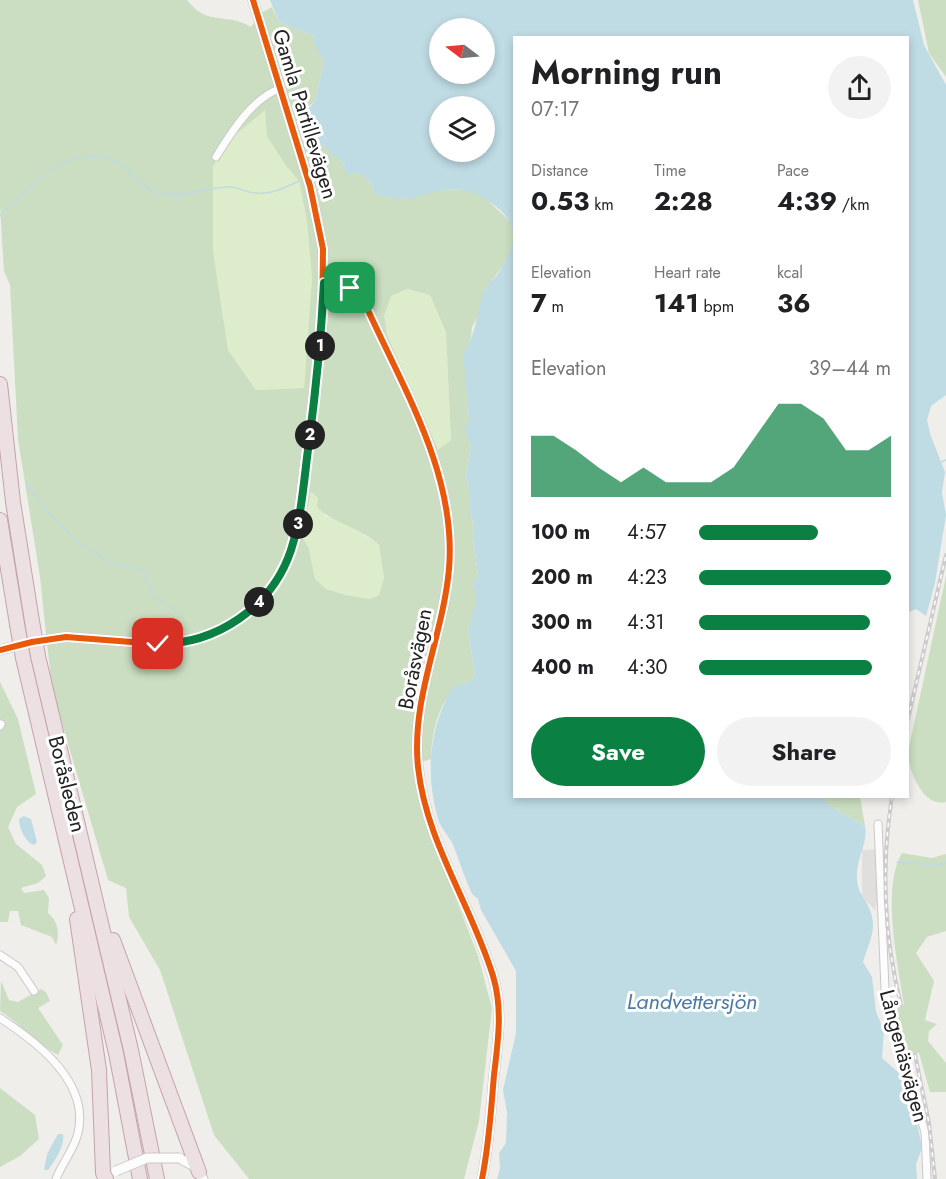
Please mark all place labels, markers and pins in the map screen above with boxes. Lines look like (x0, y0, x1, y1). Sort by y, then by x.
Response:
pin (324, 262, 375, 313)
pin: 1 (305, 331, 335, 361)
pin: 2 (295, 420, 325, 450)
pin: 3 (283, 509, 313, 539)
pin: 4 (244, 587, 274, 617)
pin (132, 618, 183, 669)

